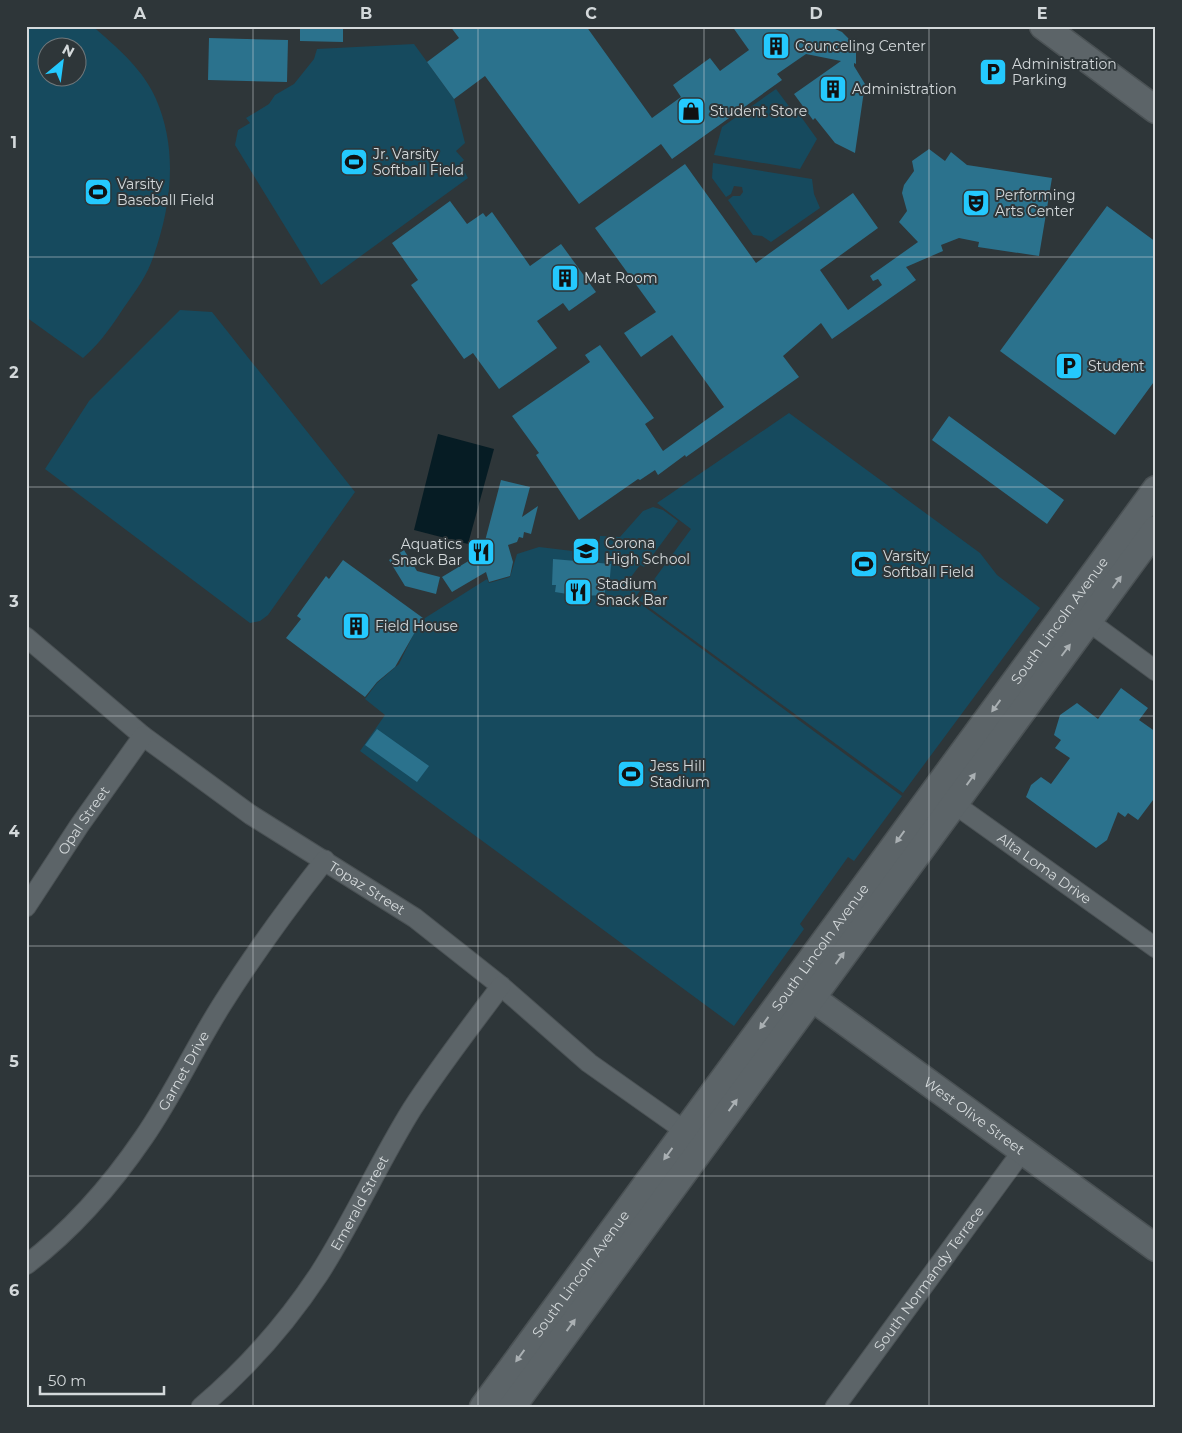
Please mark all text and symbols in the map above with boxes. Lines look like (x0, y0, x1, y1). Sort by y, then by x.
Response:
text: A (133, 4, 147, 23)
text: B (360, 4, 372, 23)
text: C (585, 4, 597, 23)
text: D (809, 4, 823, 23)
text: E (1037, 4, 1047, 23)
building icon: Counceling Center (761, 31, 791, 61)
place label: Counceling Center (795, 37, 926, 55)
north arrow (38, 38, 88, 88)
text: N (59, 40, 78, 61)
place label: Administration Parking (1012, 55, 1117, 89)
parking icon: Administration Parking (978, 57, 1008, 87)
building icon: Administration (818, 74, 848, 104)
place label: Administration (852, 80, 957, 98)
shop icon: Student Store (676, 96, 706, 126)
place label: Student Store (710, 102, 807, 120)
text: 1 (11, 133, 17, 152)
place label: Jr. Varsity Softball Field (372, 145, 464, 179)
sports icon: Jr. Varsity Softball Field (339, 147, 369, 177)
place label: Varsity Baseball Field (117, 175, 214, 209)
sports icon: Varsity Baseball Field (83, 177, 113, 207)
place label: Performing Arts Center (995, 186, 1076, 220)
theatre icon: Performing Arts Center (961, 188, 991, 218)
building icon: Mat Room (550, 263, 580, 293)
place label: Mat Room (584, 269, 658, 287)
parking icon: Student (1054, 351, 1084, 381)
place label: Student (1088, 357, 1145, 375)
text: 2 (9, 363, 19, 382)
place label: Corona High School (605, 534, 690, 568)
place label: Aquatics Snack Bar (391, 535, 462, 569)
school or university icon: Corona High School (571, 536, 601, 566)
restaurant icon: Aquatics Snack Bar (466, 537, 496, 567)
place label: Varsity Softball Field (883, 547, 974, 581)
sports icon: Varsity Softball Field (849, 549, 879, 579)
street label: South Lincoln Avenue (1007, 553, 1112, 688)
place label: Stadium Snack Bar (597, 575, 668, 609)
one-way arrow (1111, 576, 1122, 589)
restaurant icon: Stadium Snack Bar (563, 577, 593, 607)
text: 3 (8, 592, 19, 611)
building icon: Field House (341, 611, 371, 641)
place label: Field House (375, 617, 458, 635)
one-way arrow (1061, 643, 1071, 657)
one-way arrow (991, 699, 1001, 713)
place label: Jess Hill Stadium (649, 757, 710, 791)
sports icon: Jess Hill Stadium (616, 759, 646, 789)
one-way arrow (966, 772, 976, 786)
street label: Opal Street (54, 782, 114, 858)
text: 4 (8, 822, 20, 841)
street label: Alta Loma Drive (994, 829, 1095, 908)
one-way arrow (895, 830, 905, 844)
street label: Topaz Street (325, 857, 409, 919)
street label: South Lincoln Avenue (767, 880, 873, 1015)
one-way arrow (835, 951, 845, 964)
one-way arrow (758, 1016, 769, 1029)
street label: Garnet Drive (154, 1028, 213, 1114)
text: 5 (9, 1052, 19, 1071)
street label: West Olive Street (920, 1073, 1028, 1159)
one-way arrow (728, 1098, 738, 1112)
one-way arrow (662, 1147, 673, 1160)
street label: Emerald Street (326, 1152, 393, 1254)
street label: South Normandy Terrace (870, 1203, 988, 1355)
street label: South Lincoln Avenue (528, 1207, 633, 1341)
text: 6 (9, 1281, 19, 1300)
one-way arrow (566, 1319, 577, 1332)
one-way arrow (515, 1349, 525, 1363)
scale bar (40, 1363, 164, 1395)
text: 50 m (48, 1371, 86, 1390)

